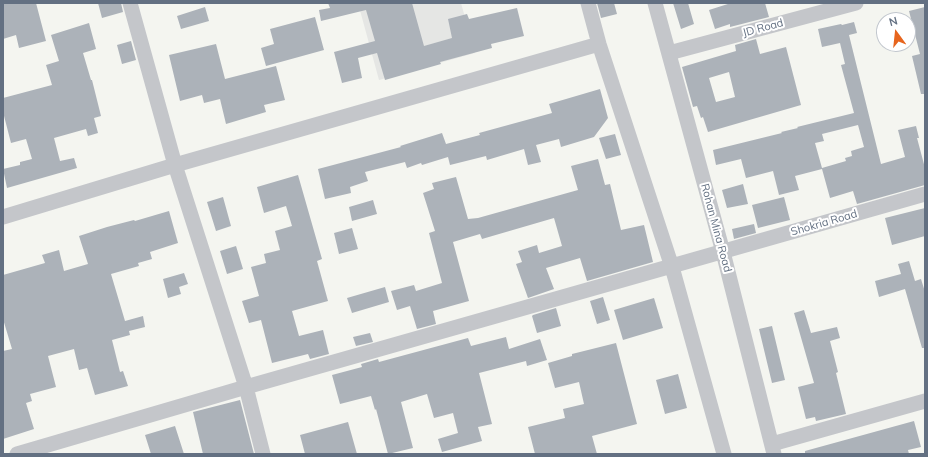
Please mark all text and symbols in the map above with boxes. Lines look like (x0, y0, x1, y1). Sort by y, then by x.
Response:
north arrow (876, 12, 916, 52)
text: N (887, 14, 899, 29)
street label: JD Road (741, 16, 785, 40)
street label: Rohan Mina Road (698, 182, 734, 274)
street label: Shokria Road (789, 207, 859, 239)

